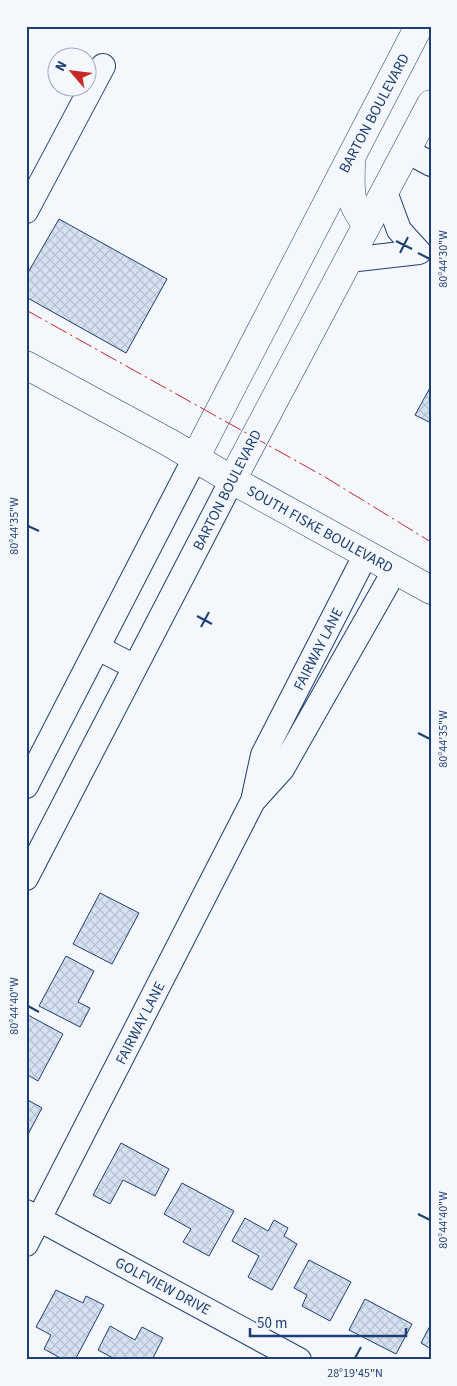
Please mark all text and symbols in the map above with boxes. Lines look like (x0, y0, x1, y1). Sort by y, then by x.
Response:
north arrow (48, 48, 98, 98)
street label: BARTON BOULEVARD (334, 50, 415, 177)
text: N (50, 58, 72, 75)
text: 80°44'30"W (435, 230, 452, 288)
street label: BARTON BOULEVARD (188, 426, 267, 554)
street label: SOUTH FISKE BOULEVARD (243, 480, 397, 578)
text: 80°44'35"W (6, 497, 23, 555)
street label: FAIRWAY LANE (289, 604, 348, 694)
text: 80°44'35"W (435, 710, 452, 768)
text: 80°44'40"W (6, 977, 23, 1035)
street label: FAIRWAY LANE (111, 978, 170, 1068)
text: 80°44'40"W (435, 1191, 452, 1249)
street label: GOLFVIEW DRIVE (111, 1252, 214, 1321)
scale bar (250, 1306, 406, 1338)
text: 50 m (257, 1313, 287, 1334)
text: 28°19'45"N (327, 1365, 383, 1382)

